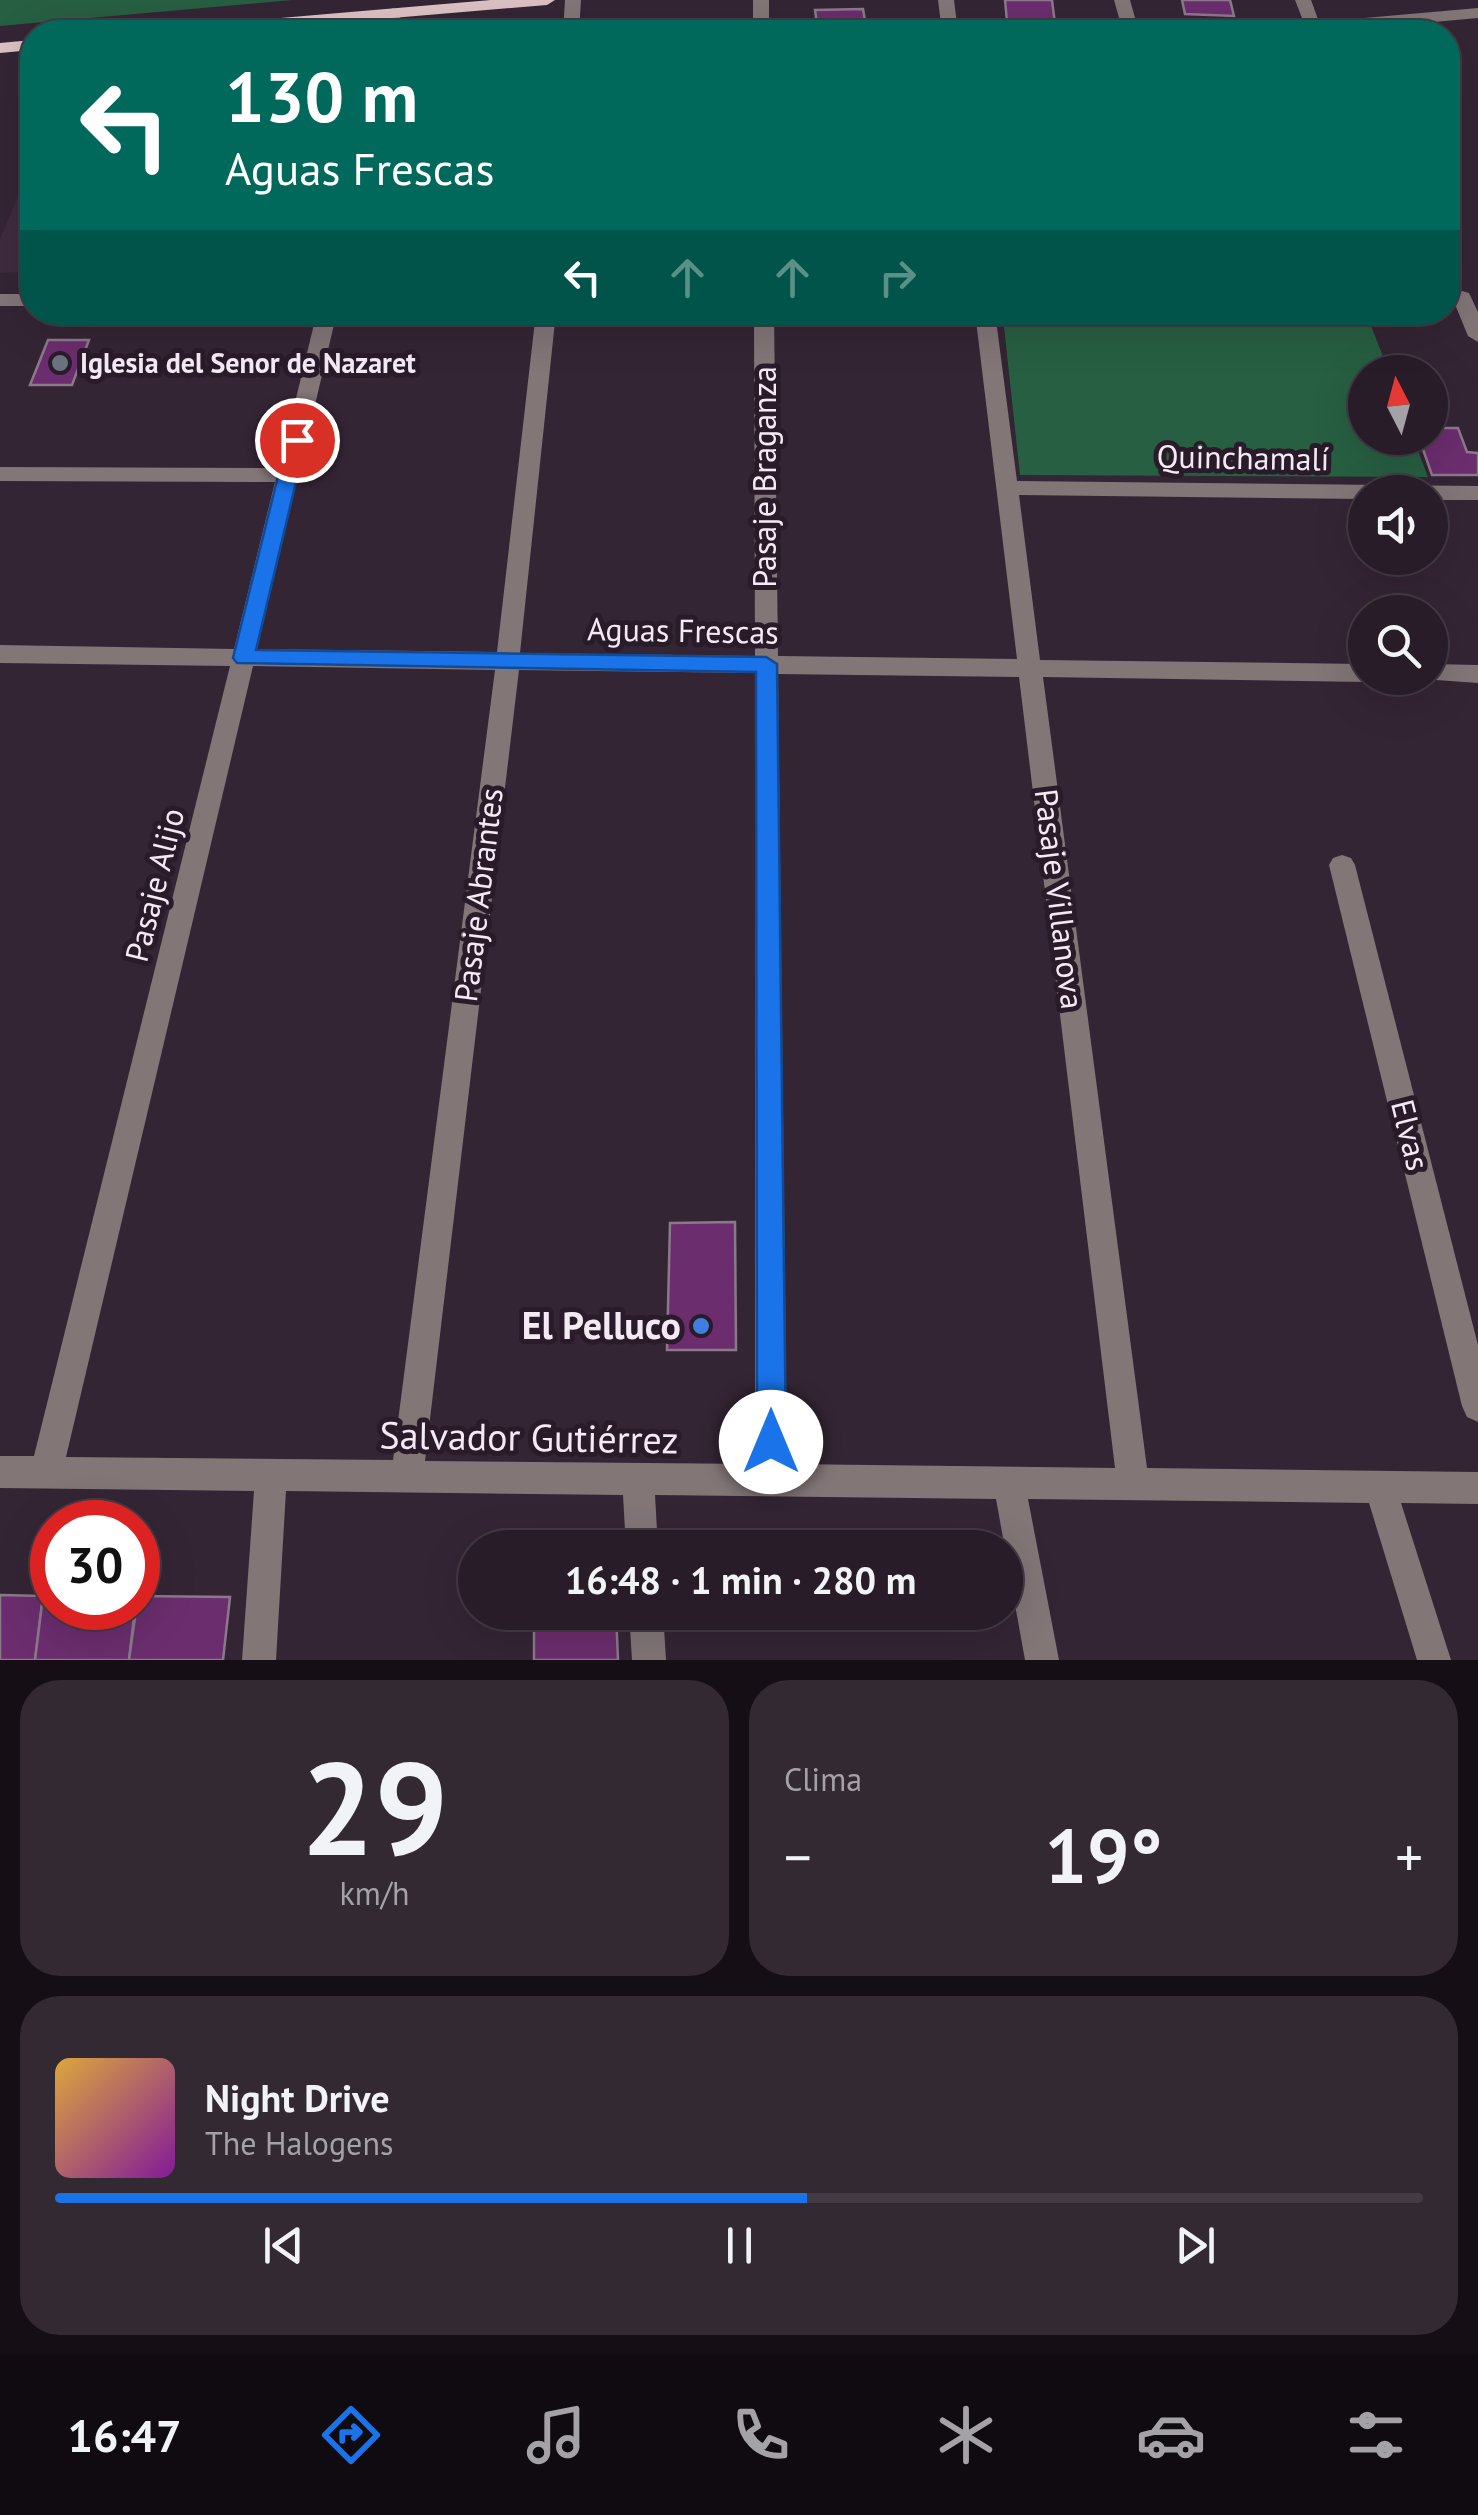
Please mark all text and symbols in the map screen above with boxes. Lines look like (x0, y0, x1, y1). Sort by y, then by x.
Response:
text: 130 m (225, 51, 418, 141)
icon: left (60, 60, 190, 190)
text: Aguas Frescas (225, 139, 494, 197)
icon: left (555, 250, 610, 305)
icon: ahead (660, 250, 715, 305)
icon: ahead (765, 250, 820, 305)
icon: right (870, 250, 925, 305)
place label: Iglesia del Senor de Nazaret (80, 344, 416, 381)
marker: Iglesia del Senor de Nazaret (49, 352, 71, 374)
north arrow (1348, 355, 1448, 455)
map controls (1348, 355, 1448, 695)
street label: Pasaje Braganza (743, 366, 785, 588)
pin (255, 398, 340, 483)
icon: arrive (270, 413, 325, 468)
street label: Quinchamalí (1156, 434, 1330, 480)
button: sound (1348, 475, 1448, 575)
button: search (1348, 595, 1448, 695)
street label: Aguas Frescas (587, 607, 779, 653)
street label: Pasaje Abrantes (444, 786, 512, 1004)
street label: Pasaje Villanova (1026, 787, 1094, 1011)
street label: Pasaje Alijo (115, 804, 193, 966)
street label: Elvas (1382, 1095, 1440, 1174)
place label: El Pelluco (522, 1300, 681, 1349)
marker: El Pelluco (690, 1315, 712, 1337)
position arrow (719, 1390, 823, 1494)
street label: Salvador Gutiérrez (379, 1409, 679, 1464)
speed limit sign: 30 (30, 1500, 160, 1630)
text: 16:48 · 1 min · 280 m (565, 1555, 916, 1604)
text: 29 (301, 1723, 448, 1891)
text: Clima (784, 1758, 862, 1800)
text: 19° (1045, 1807, 1162, 1904)
text: − (784, 1821, 812, 1892)
text: + (1395, 1821, 1423, 1892)
text: km/h (339, 1872, 410, 1914)
text: Night Drive (205, 2073, 389, 2122)
text: The Halogens (205, 2122, 393, 2164)
icon: previous (256, 2218, 311, 2273)
icon: pause (712, 2218, 767, 2273)
icon: next (1168, 2218, 1223, 2273)
icon: directions (316, 2400, 386, 2470)
icon: music (521, 2400, 591, 2470)
icon: phone (726, 2400, 796, 2470)
icon: climate (931, 2400, 1001, 2470)
icon: car (1136, 2400, 1206, 2470)
icon: filters (1341, 2400, 1411, 2470)
text: 16:47 (67, 2406, 182, 2464)

